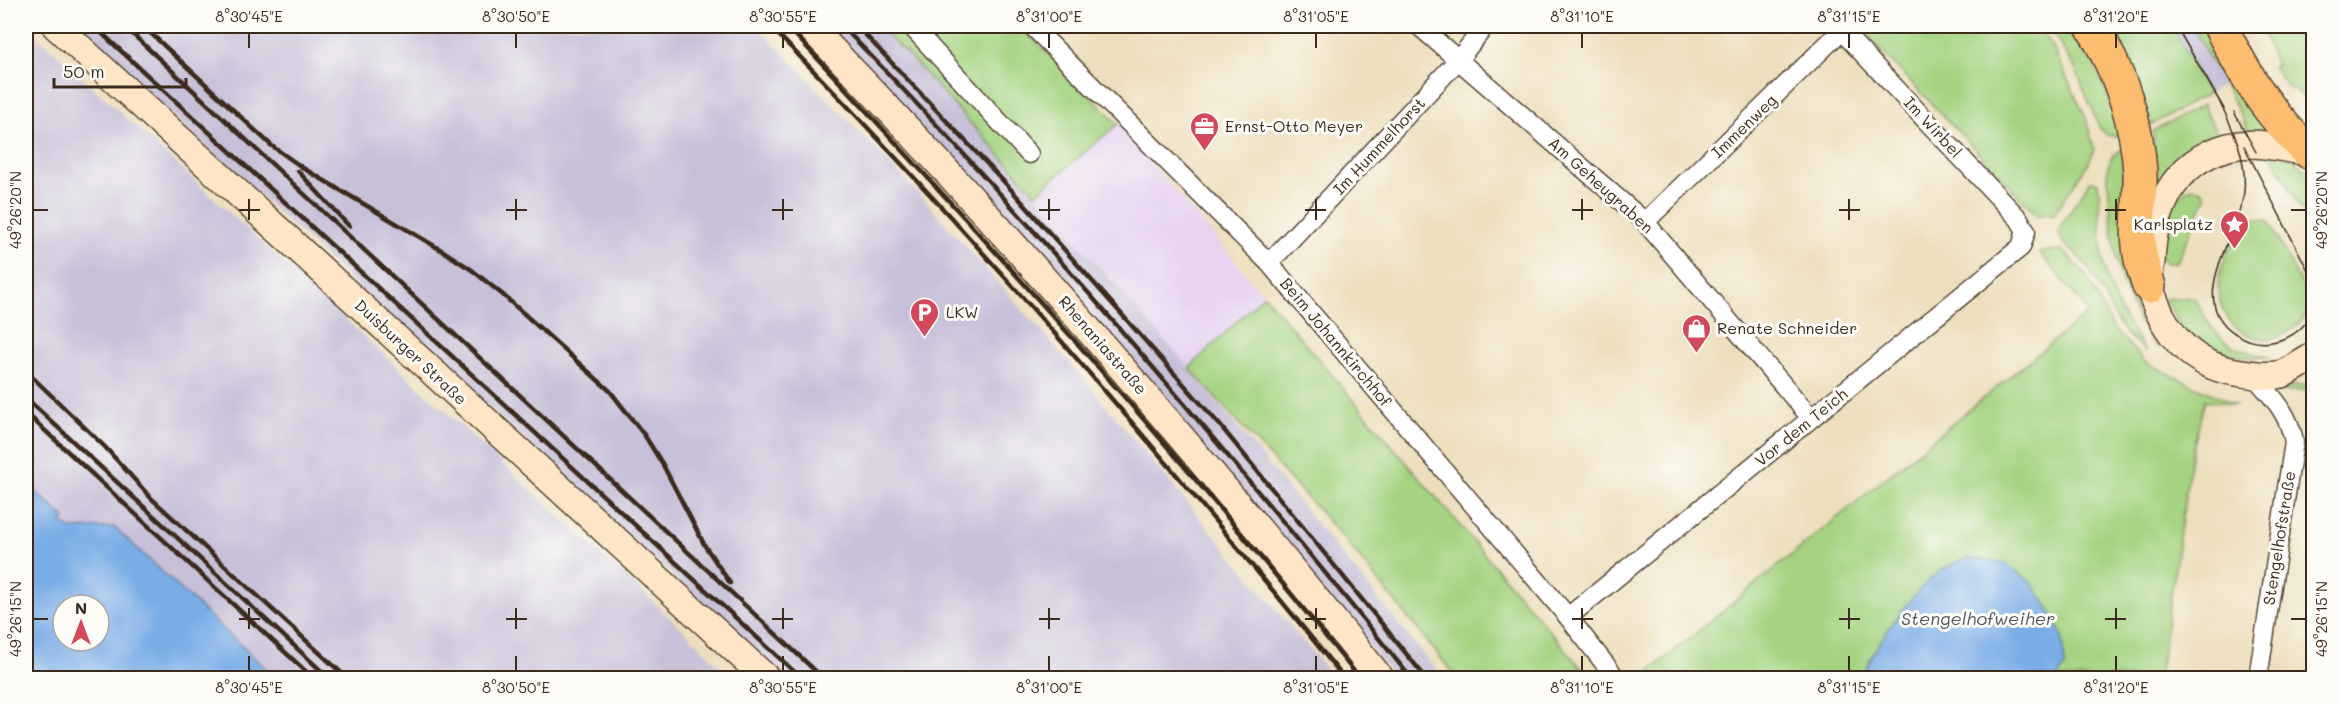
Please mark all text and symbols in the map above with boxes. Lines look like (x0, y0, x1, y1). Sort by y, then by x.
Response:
text: 8°30'45"E (215, 6, 283, 26)
text: 8°30'50"E (482, 6, 550, 26)
text: 8°30'55"E (749, 6, 817, 26)
text: 8°31'00"E (1016, 6, 1082, 26)
text: 8°31'05"E (1283, 6, 1349, 26)
text: 8°31'10"E (1550, 6, 1614, 26)
text: 8°31'15"E (1817, 6, 1881, 26)
text: 8°31'20"E (2083, 6, 2149, 26)
scale bar (54, 51, 186, 89)
text: 50 m (63, 59, 105, 83)
street label: Immenweg (1707, 89, 1781, 162)
street label: Im Hummelhorst (1328, 92, 1429, 199)
street label: Im Wirbel (1900, 92, 1967, 162)
office icon: Ernst-Otto Meyer (1188, 110, 1220, 152)
place label: Ernst-Otto Meyer (1225, 115, 1363, 136)
street label: Am Geheugraben (1544, 132, 1658, 237)
text: 49°26'20"N (5, 171, 25, 249)
text: 49°26'20"N (2311, 171, 2331, 249)
place icon: Karlsplatz (2218, 208, 2250, 250)
place label: Karlsplatz (2134, 213, 2213, 234)
street label: Beim Johannkirchhof (1276, 273, 1397, 411)
street label: Rhenaniastraße (1055, 291, 1152, 399)
street label: Duisburger Straße (351, 294, 472, 409)
parking icon: LKW (909, 296, 941, 338)
place label: LKW (946, 301, 978, 322)
shop icon: Renate Schneider (1680, 312, 1712, 354)
place label: Renate Schneider (1717, 317, 1857, 338)
street label: Vor dem Teich (1750, 383, 1851, 470)
street label: Stengelhofstraße (2258, 469, 2299, 607)
text: 49°26'15"N (5, 581, 25, 657)
text: 49°26'15"N (2311, 581, 2331, 657)
north arrow (51, 593, 111, 653)
text: N (75, 597, 87, 618)
water label: Stengelhofweiher (1901, 606, 2055, 630)
text: 8°30'45"E (215, 677, 283, 697)
text: 8°30'50"E (482, 677, 550, 697)
text: 8°30'55"E (749, 677, 817, 697)
text: 8°31'00"E (1016, 677, 1082, 697)
text: 8°31'05"E (1283, 677, 1349, 697)
text: 8°31'10"E (1550, 677, 1614, 697)
text: 8°31'15"E (1817, 677, 1881, 697)
text: 8°31'20"E (2083, 677, 2149, 697)

